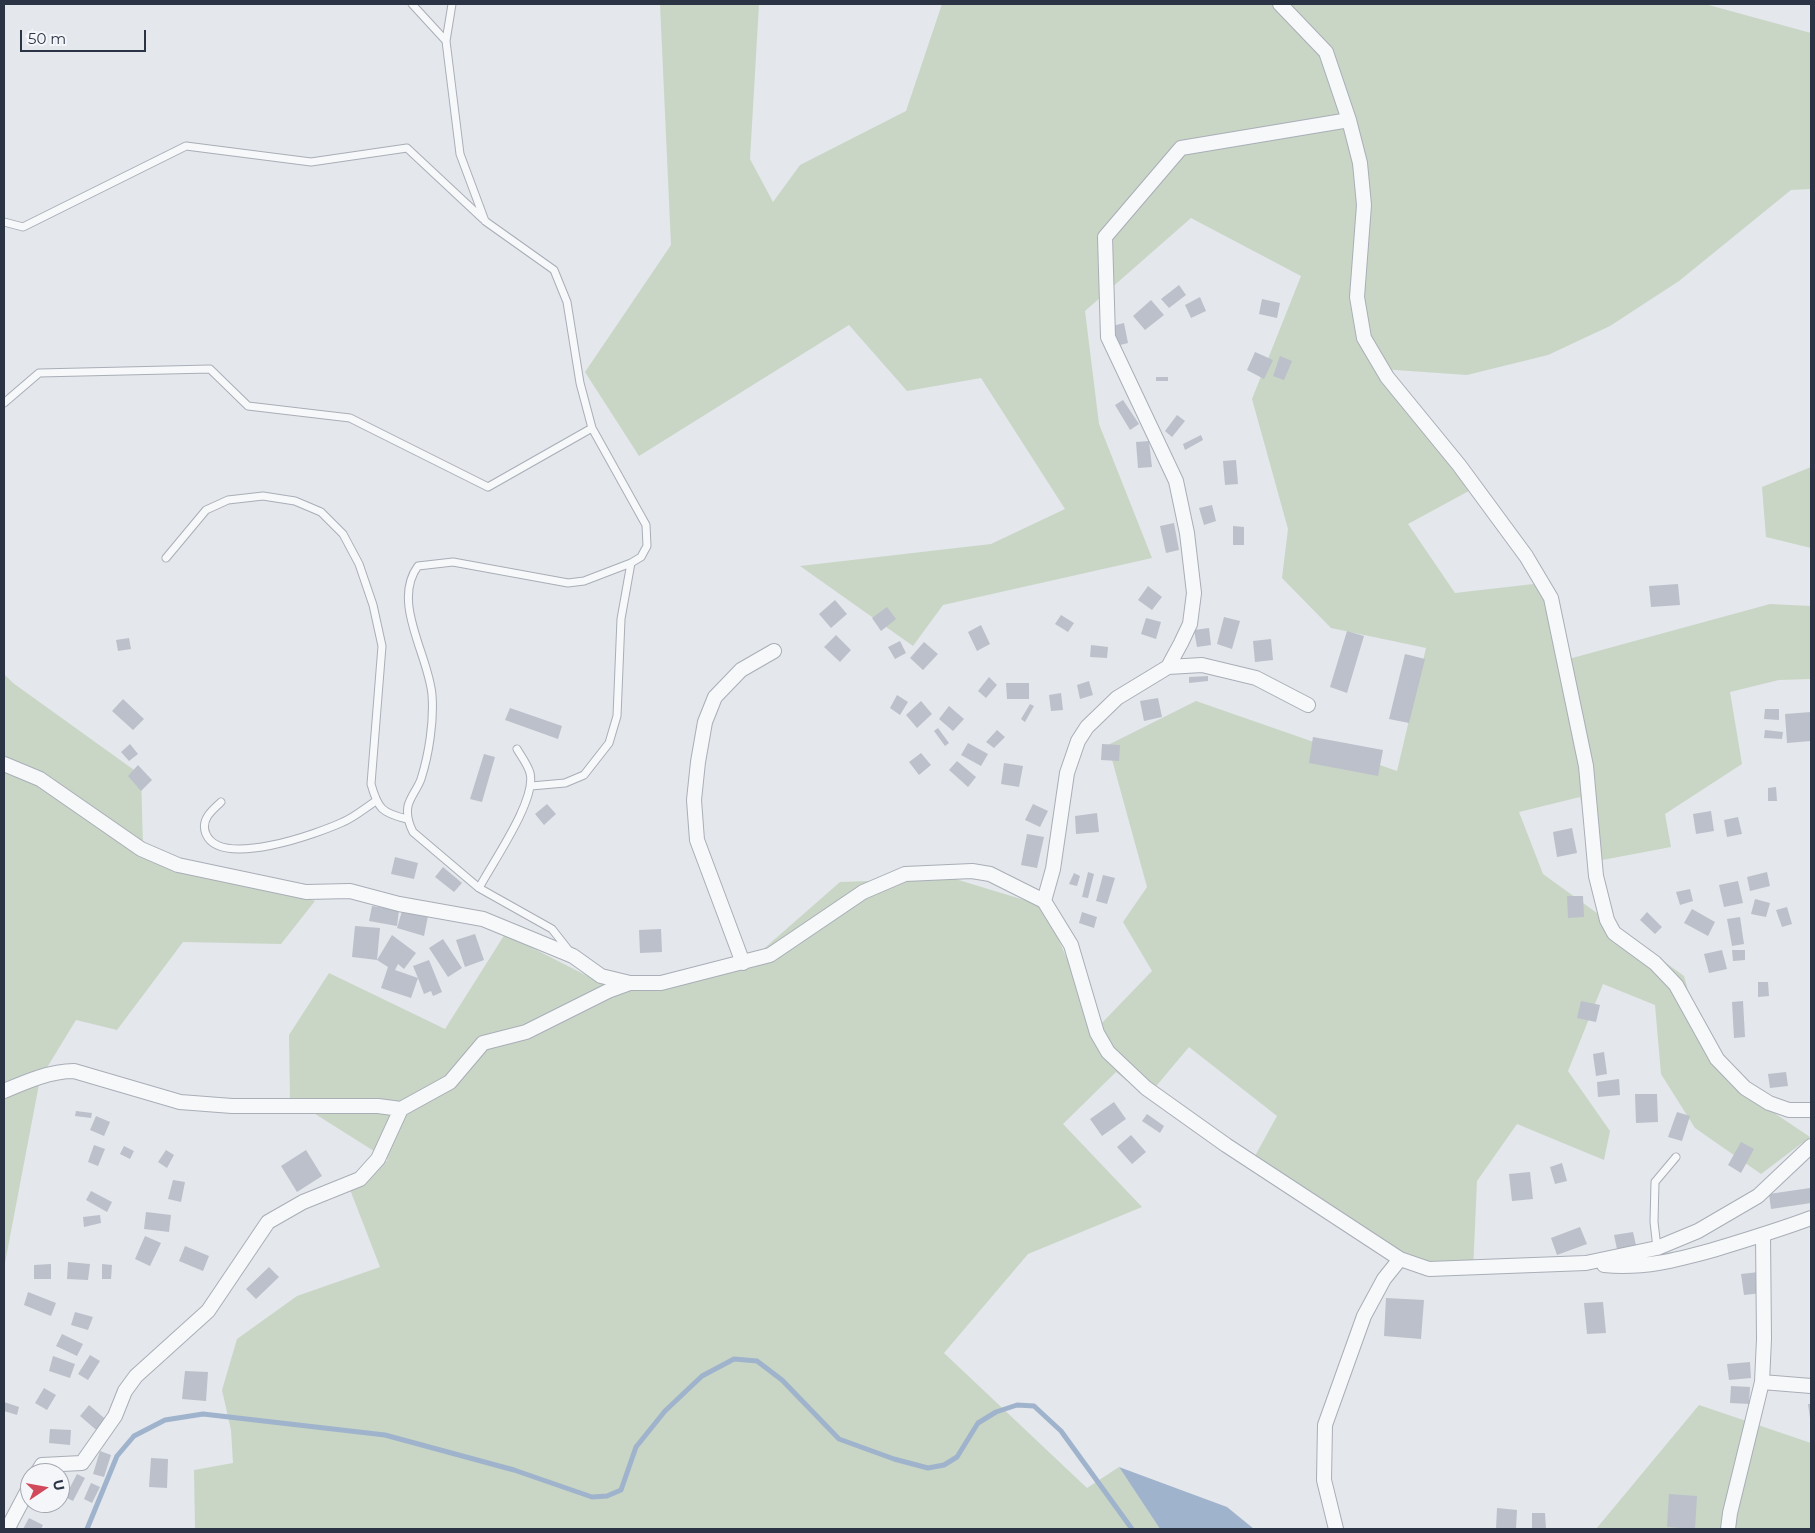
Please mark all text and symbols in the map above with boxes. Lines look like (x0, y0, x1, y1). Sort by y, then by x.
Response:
scale bar (22, 20, 149, 52)
text: 50 m (28, 29, 66, 48)
north arrow (20, 1463, 70, 1513)
text: U (49, 1478, 69, 1492)

